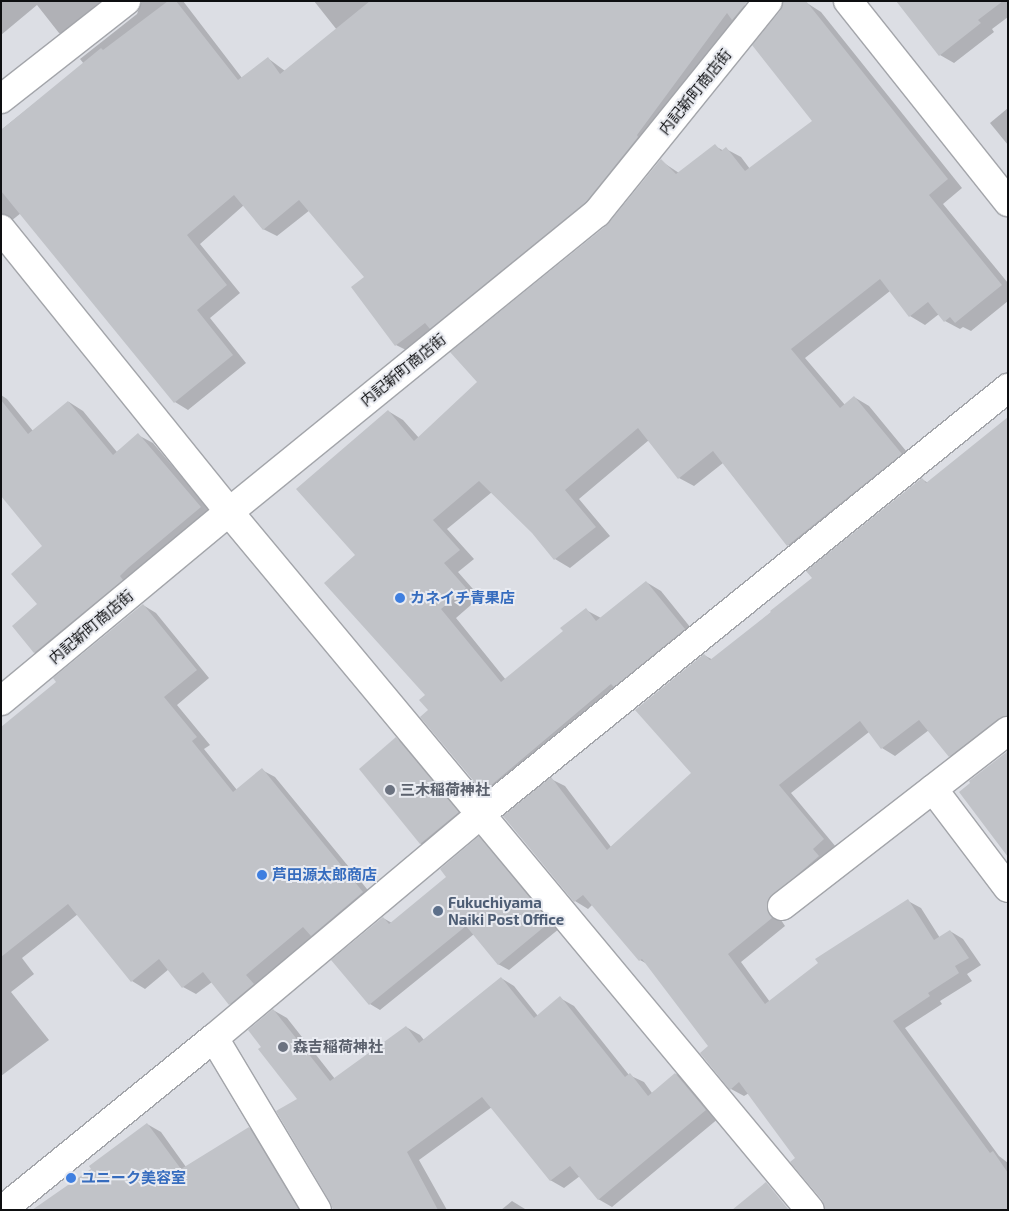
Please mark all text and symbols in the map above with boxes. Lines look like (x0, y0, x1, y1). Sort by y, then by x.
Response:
street label: 内記新町商店街 (655, 46, 735, 138)
street label: 内記新町商店街 (357, 330, 449, 410)
street label: 内記新町商店街 (45, 586, 137, 668)
place label: カネイチ青果店 (410, 589, 515, 607)
marker: カネイチ青果店 (394, 592, 406, 604)
place label: 三木稲荷神社 (400, 781, 490, 799)
marker: 三木稲荷神社 (384, 784, 396, 796)
place label: 芦田源太郎商店 (272, 866, 377, 884)
marker: 芦田源太郎商店 (256, 869, 268, 881)
place label: Fukuchiyama Naiki Post Office (448, 893, 564, 928)
marker: Fukuchiyama Naiki Post Office (432, 905, 444, 917)
place label: 森吉稲荷神社 (293, 1038, 383, 1056)
marker: 森吉稲荷神社 (277, 1041, 289, 1053)
place label: ユニーク美容室 (81, 1169, 186, 1187)
marker: ユニーク美容室 (65, 1172, 77, 1184)

